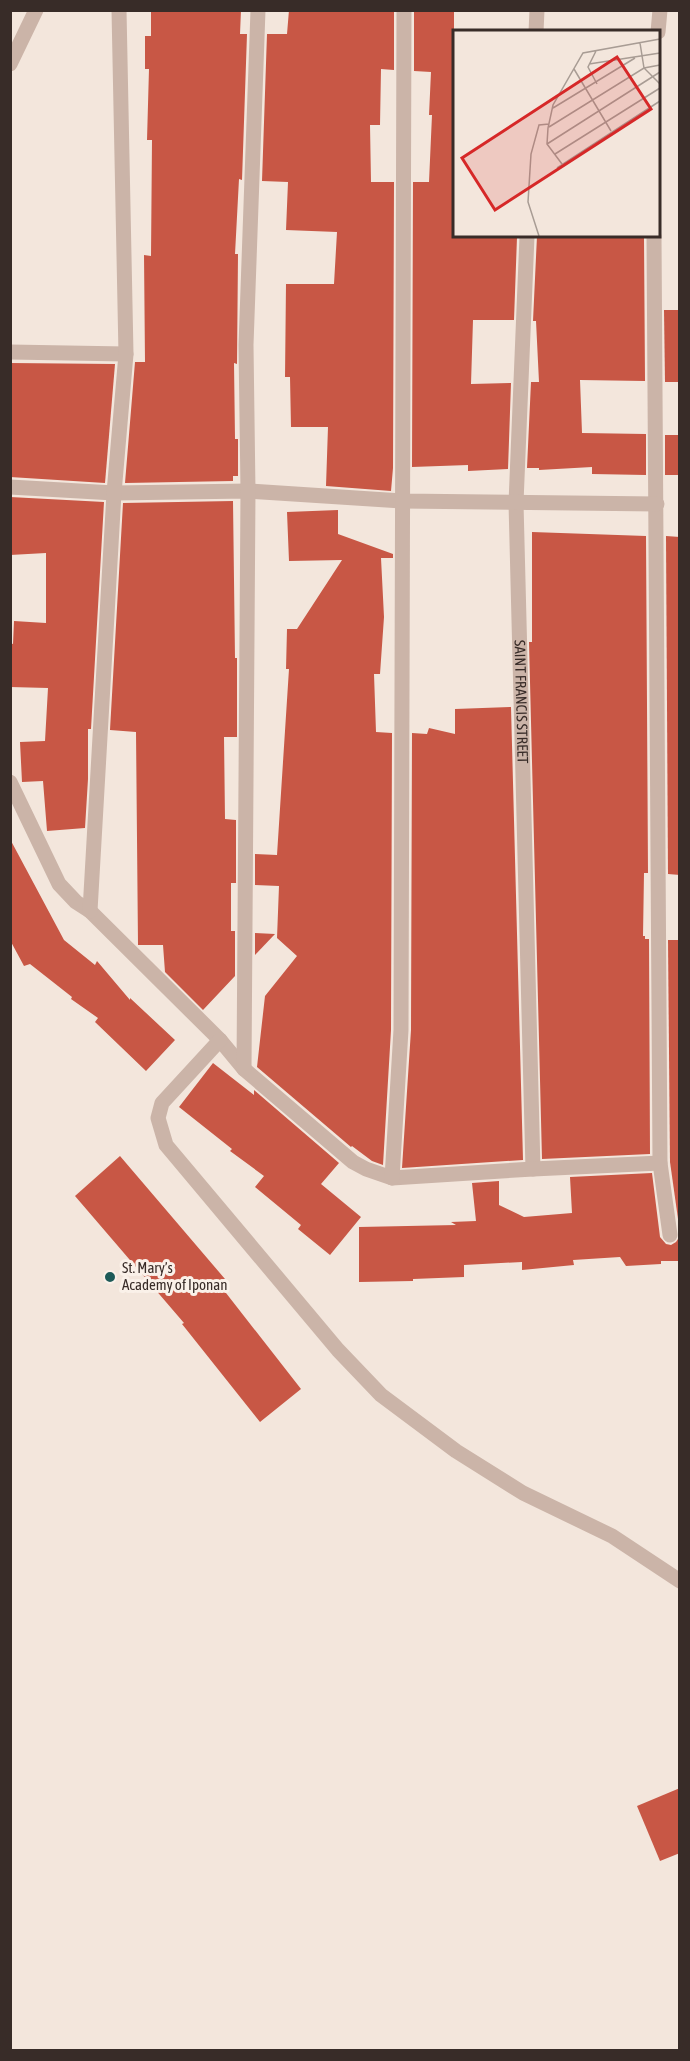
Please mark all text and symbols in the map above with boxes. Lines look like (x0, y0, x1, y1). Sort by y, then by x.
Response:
inset map (453, 30, 660, 237)
street label: SAINT FRANCIS STREET (511, 640, 532, 764)
place label: St. Mary’s Academy of Iponan (122, 1259, 228, 1293)
marker: St. Mary’s Academy of Iponan (103, 1270, 117, 1284)

